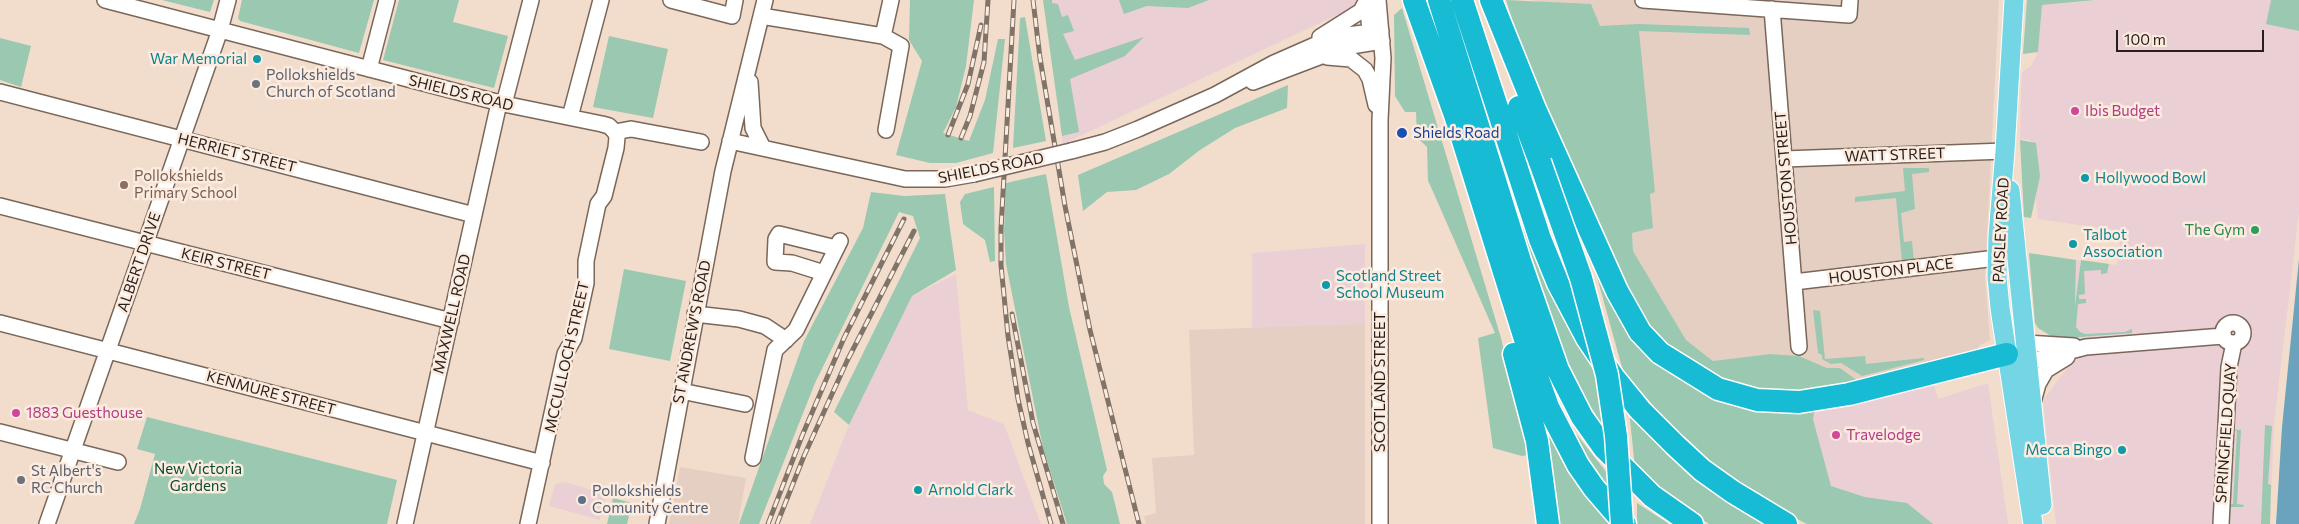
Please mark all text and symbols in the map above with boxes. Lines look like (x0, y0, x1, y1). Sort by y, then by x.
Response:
scale bar (2119, 20, 2266, 52)
text: 100 m (2124, 30, 2166, 48)
place label: War Memorial (150, 50, 247, 68)
marker: War Memorial (251, 53, 263, 65)
place label: Pollokshields Church of Scotland (266, 66, 396, 101)
street label: SHIELDS ROAD (407, 71, 515, 115)
marker: Pollokshields Church of Scotland (250, 78, 262, 90)
place label: Ibis Budget (2085, 102, 2160, 120)
marker: Ibis Budget (2069, 105, 2081, 117)
street label: HOUSTON STREET (1771, 110, 1801, 246)
place label: Shields Road (1413, 124, 1499, 142)
marker: Shields Road (1395, 126, 1409, 140)
street label: HERRIET STREET (176, 130, 298, 176)
street label: WATT STREET (1844, 144, 1946, 166)
street label: SHIELDS ROAD (937, 149, 1045, 187)
place label: Pollokshields Primary School (134, 167, 237, 202)
place label: Hollywood Bowl (2095, 169, 2206, 187)
marker: Hollywood Bowl (2079, 172, 2091, 184)
street label: PAISLEY ROAD (1989, 177, 2013, 283)
marker: Pollokshields Primary School (118, 179, 130, 191)
street label: ALBERT DRIVE (114, 210, 164, 314)
place label: The Gym (2185, 221, 2245, 239)
marker: The Gym (2249, 224, 2261, 236)
place label: Talbot Association (2083, 226, 2163, 261)
marker: Talbot Association (2067, 238, 2079, 250)
street label: KEIR STREET (179, 244, 273, 284)
street label: MAXWELL ROAD (429, 252, 475, 376)
street label: HOUSTON PLACE (1828, 254, 1954, 288)
street label: ST ANDREW'S ROAD (669, 259, 715, 405)
place label: Scotland Street School Museum (1336, 267, 1444, 302)
marker: Scotland Street School Museum (1320, 279, 1332, 291)
street label: MCCULLOCH STREET (541, 280, 593, 434)
street label: SCOTLAND STREET (1371, 312, 1389, 452)
street label: SPRINGFIELD QUAY (2212, 362, 2240, 504)
street label: KENMURE STREET (204, 367, 338, 419)
place label: 1883 Guesthouse (26, 404, 143, 422)
marker: 1883 Guesthouse (10, 407, 22, 419)
place label: Travelodge (1846, 426, 1921, 444)
marker: Travelodge (1830, 429, 1842, 441)
place label: Mecca Bingo (2025, 441, 2112, 459)
marker: Mecca Bingo (2116, 444, 2128, 456)
park label: New Victoria Gardens (154, 460, 242, 495)
place label: St Albert's RC Church (31, 462, 103, 497)
marker: St Albert's RC Church (15, 474, 27, 486)
place label: Arnold Clark (928, 481, 1013, 499)
place label: Pollokshields Comunity Centre (592, 482, 709, 517)
marker: Arnold Clark (912, 484, 924, 496)
marker: Pollokshields Comunity Centre (576, 494, 588, 506)

